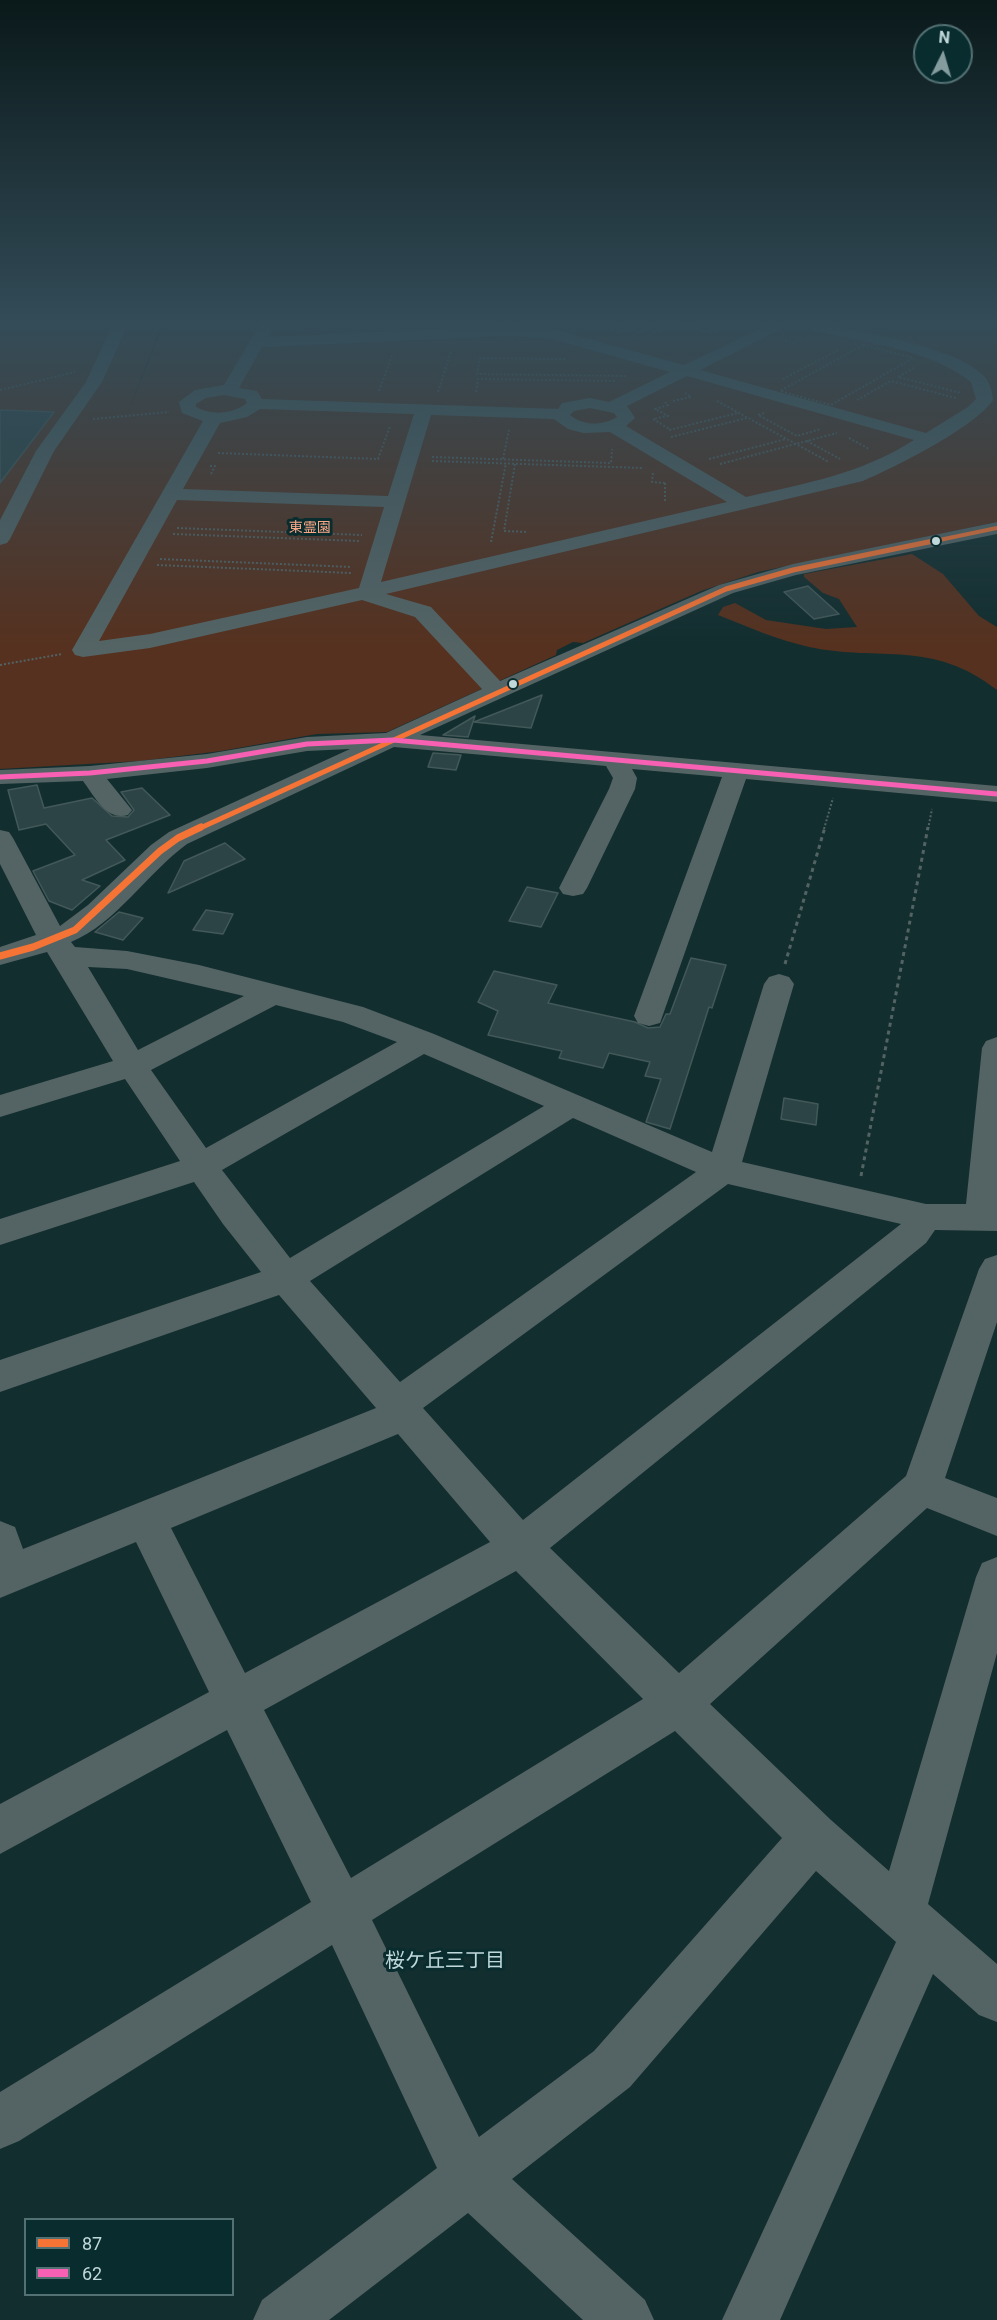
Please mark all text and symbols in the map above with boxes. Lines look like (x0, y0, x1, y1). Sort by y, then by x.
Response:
north arrow (913, 24, 973, 84)
text: N (938, 28, 951, 48)
park label: 東霊園 (289, 520, 331, 536)
unlabelled marker (930, 535, 942, 547)
unlabelled marker (507, 678, 519, 690)
district label: 桜ケ丘三丁目 (385, 1950, 505, 1974)
legend (24, 2218, 234, 2296)
text: 87 (82, 2233, 102, 2254)
text: 62 (82, 2263, 102, 2284)

